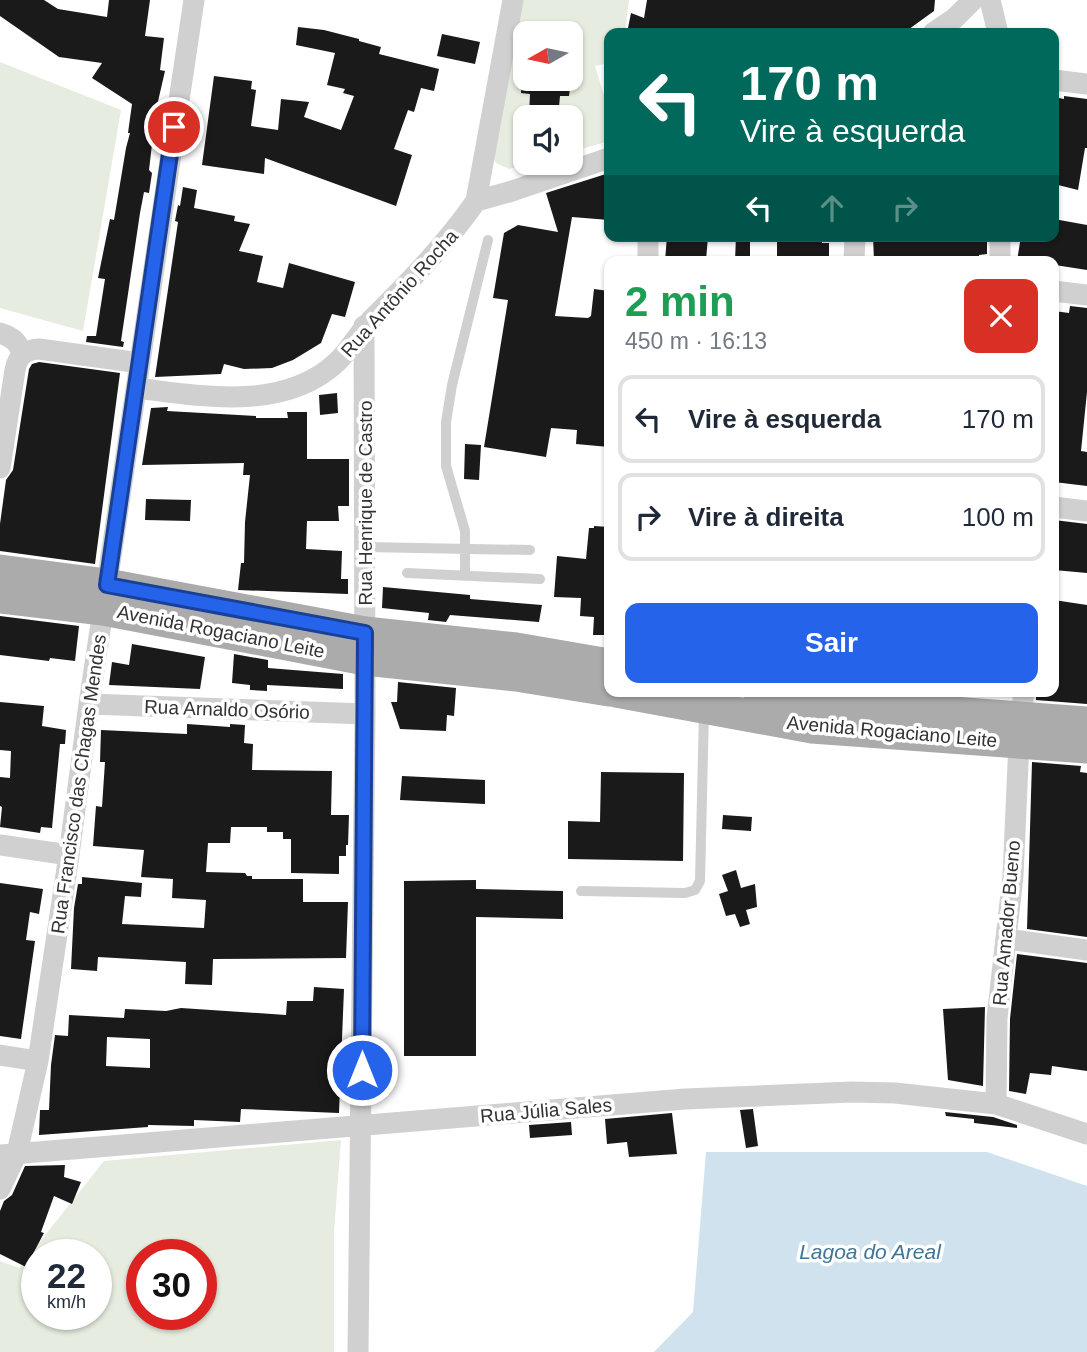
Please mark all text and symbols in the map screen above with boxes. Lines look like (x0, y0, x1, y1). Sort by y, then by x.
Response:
north arrow (513, 21, 583, 91)
map controls (513, 21, 583, 175)
icon: left (625, 56, 716, 147)
text: 170 m (740, 56, 879, 110)
pin (144, 97, 204, 157)
button: sound (513, 105, 583, 175)
icon: arrive (155, 108, 193, 146)
text: Vire à esquerda (740, 113, 965, 149)
icon: left (740, 189, 778, 227)
icon: ahead (813, 189, 851, 227)
icon: right (886, 189, 924, 227)
street label: Rua Antônio Rocha (337, 225, 462, 361)
text: 2 min (625, 278, 735, 325)
button: close (964, 279, 1038, 353)
text: 450 m · 16:13 (625, 328, 767, 354)
icon: left (629, 400, 667, 438)
street label: Rua Henrique de Castro (355, 401, 376, 605)
text: Vire à esquerda (688, 404, 881, 434)
text: 170 m (962, 404, 1034, 434)
icon: right (629, 498, 667, 536)
text: Vire à direita (688, 502, 844, 532)
text: 100 m (962, 502, 1034, 532)
street label: Avenida Rogaciano Leite (115, 601, 326, 662)
button: Sair (625, 603, 1038, 683)
street label: Rua Francisco das Chagas Mendes (47, 633, 110, 935)
street label: Rua Arnaldo Osório (144, 696, 310, 723)
street label: Avenida Rogaciano Leite (786, 712, 998, 751)
street label: Rua Amador Bueno (989, 840, 1024, 1007)
position arrow (325, 1033, 399, 1107)
street label: Rua Júlia Sales (479, 1094, 613, 1127)
speed limit sign: 30 (126, 1239, 217, 1330)
water label: Lagoa do Areal (799, 1240, 942, 1263)
text: 22 (47, 1256, 86, 1295)
text: km/h (47, 1292, 86, 1312)

